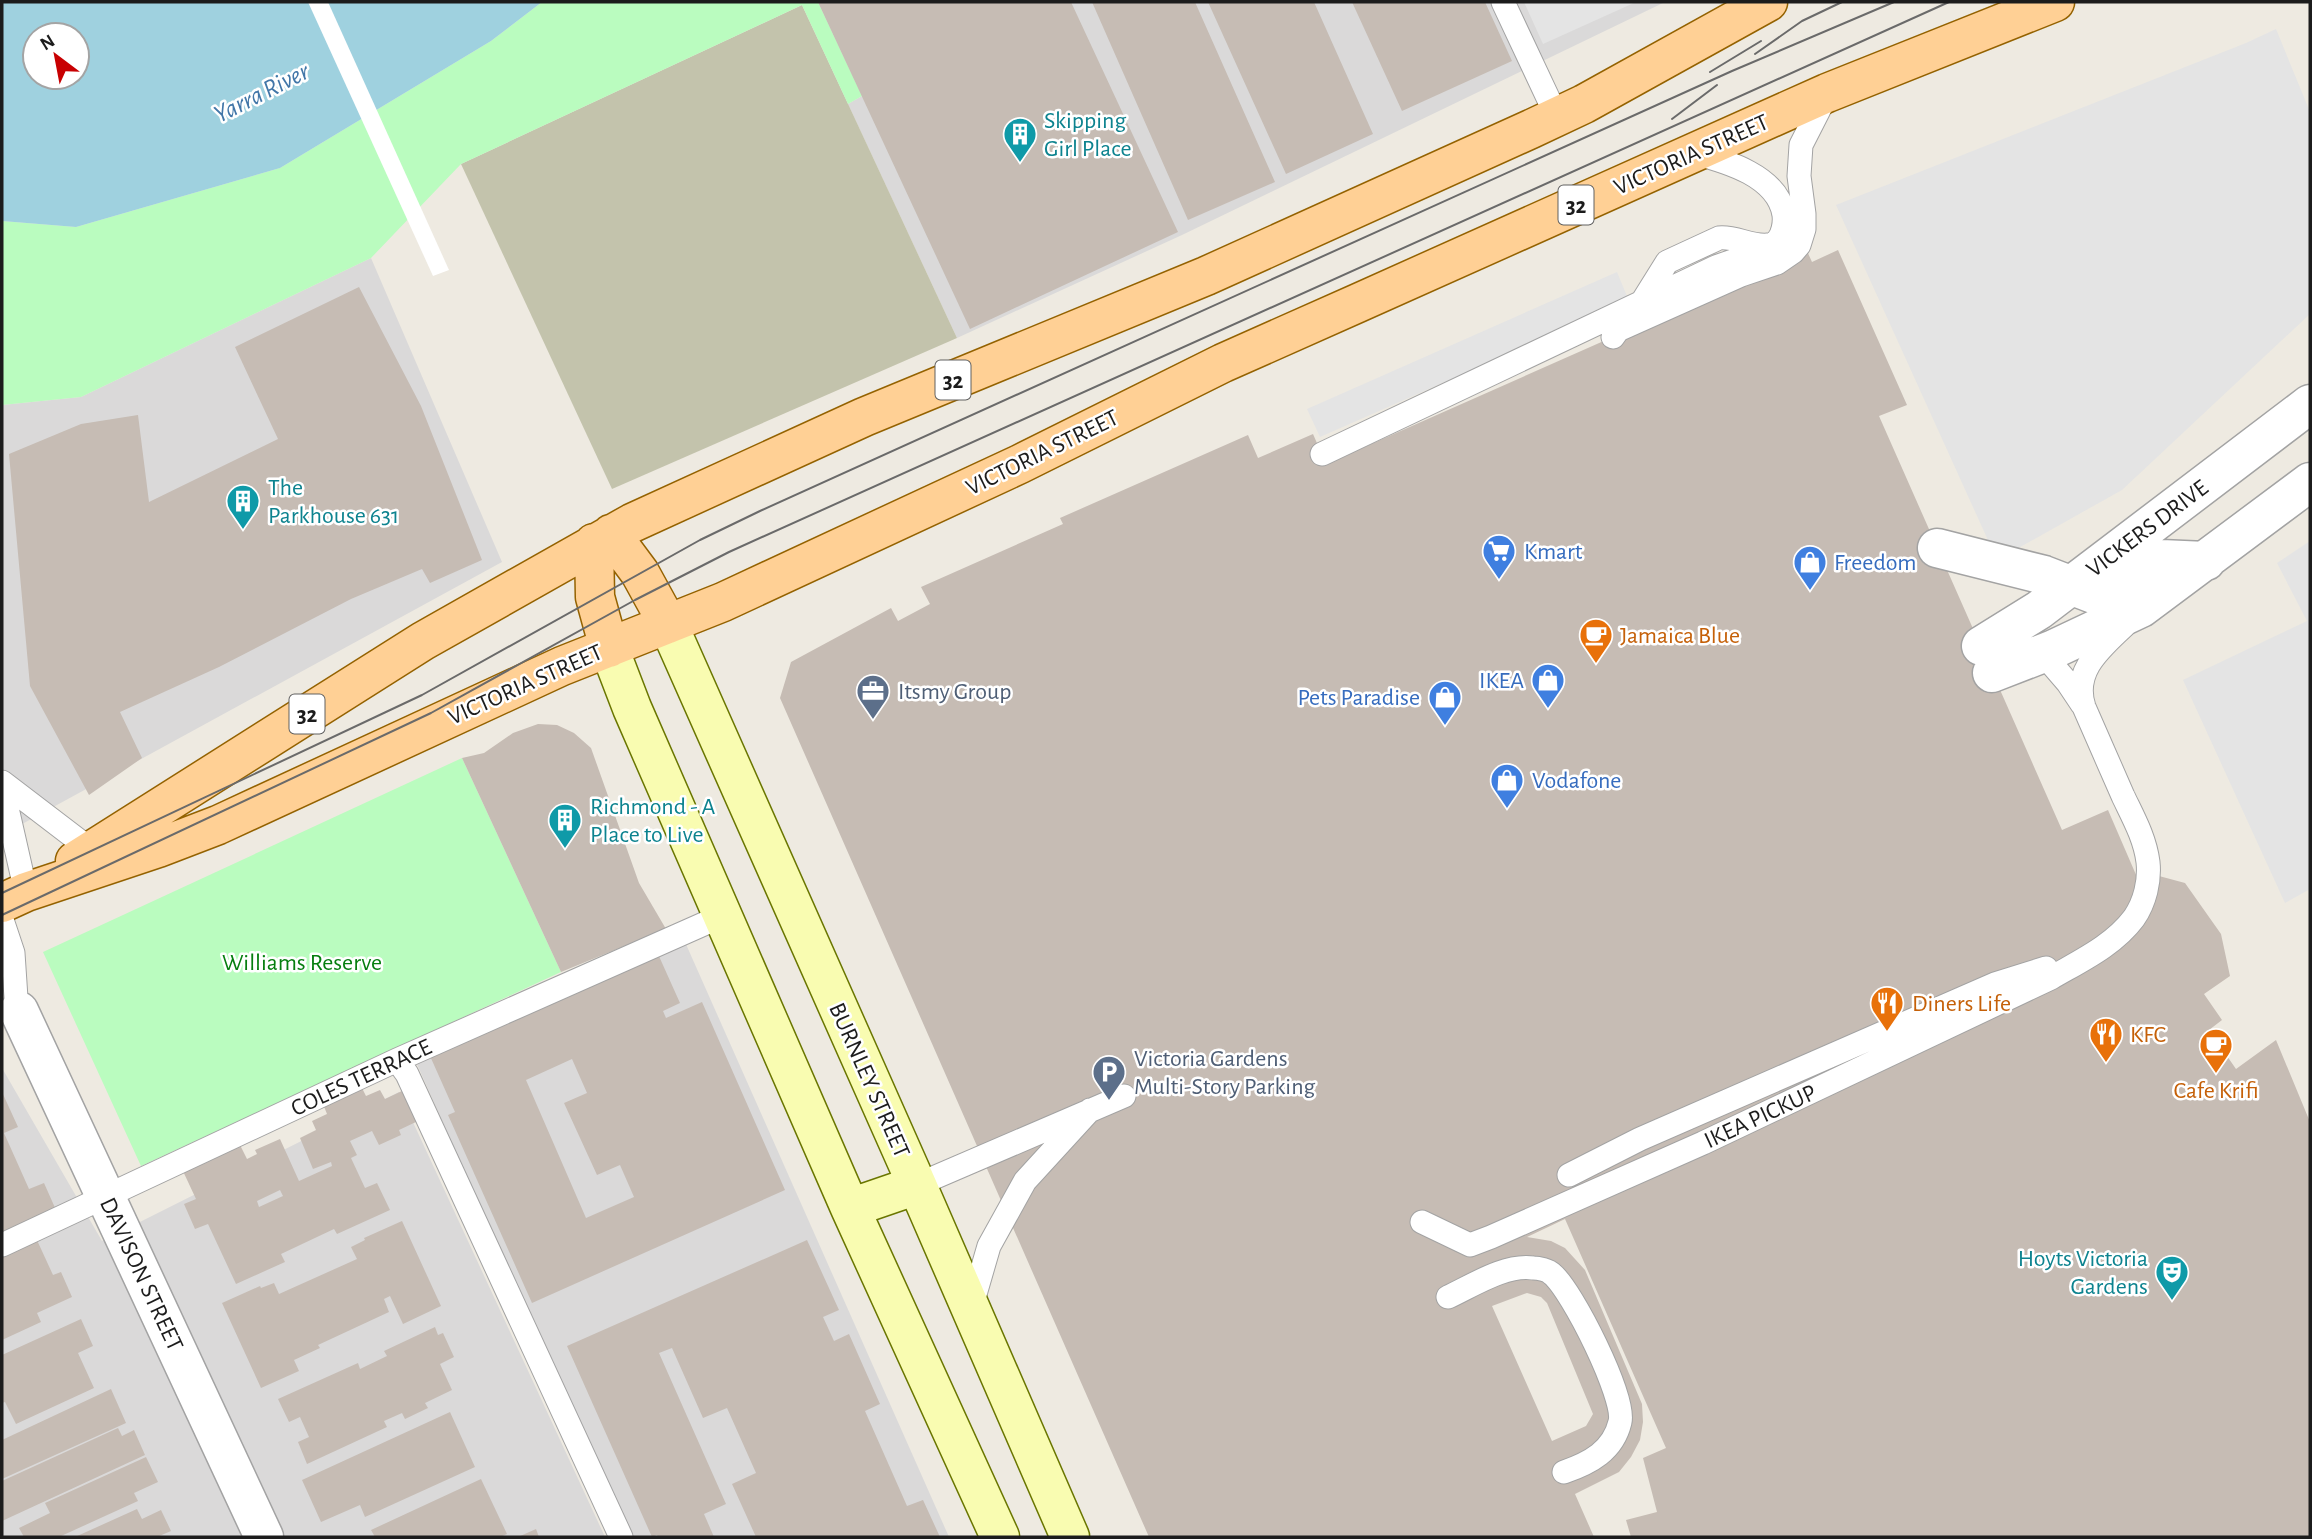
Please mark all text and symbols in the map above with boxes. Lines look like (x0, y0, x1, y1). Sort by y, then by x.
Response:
north arrow (21, 21, 91, 91)
text: N (37, 31, 58, 54)
water label: Yarra River (210, 57, 315, 128)
place label: Skipping Girl Place (1044, 109, 1132, 161)
street label: VICTORIA STREET (1610, 110, 1773, 200)
building icon: Skipping Girl Place (1001, 115, 1039, 164)
road number: 32 (1558, 186, 1594, 224)
road number: 32 (936, 360, 970, 400)
street label: VICTORIA STREET (962, 405, 1123, 500)
street label: VICKERS DRIVE (2082, 475, 2213, 582)
place label: The Parkhouse 631 (268, 476, 399, 528)
building icon: The Parkhouse 631 (224, 482, 262, 531)
supermarket icon: Kmart (1480, 532, 1518, 581)
place label: Kmart (1524, 540, 1583, 564)
shop icon: Freedom (1791, 543, 1829, 592)
place label: Freedom (1834, 551, 1917, 575)
cafe icon: Jamaica Blue (1577, 616, 1615, 665)
place label: Jamaica Blue (1620, 624, 1740, 648)
street label: VICTORIA STREET (444, 640, 607, 730)
shop icon: IKEA (1529, 661, 1567, 710)
place label: IKEA (1479, 669, 1524, 693)
office icon: Itsmy Group (854, 672, 892, 721)
shop icon: Pets Paradise (1426, 678, 1464, 727)
place label: Itsmy Group (898, 680, 1012, 704)
place label: Pets Paradise (1298, 686, 1420, 710)
road number: 32 (290, 694, 324, 734)
shop icon: Vodafone (1488, 761, 1526, 810)
place label: Vodafone (1532, 769, 1621, 793)
place label: Richmond - A Place to Live (590, 795, 715, 847)
building icon: Richmond - A Place to Live (546, 801, 584, 850)
park label: Williams Reserve (222, 951, 382, 975)
restaurant icon: Diners Life (1868, 984, 1906, 1033)
place label: Diners Life (1912, 992, 2011, 1016)
street label: BURNLEY STREET (824, 999, 914, 1162)
restaurant icon: KFC (2087, 1015, 2125, 1064)
place label: KFC (2130, 1023, 2166, 1047)
cafe icon: Cafe Krifi (2197, 1026, 2235, 1075)
street label: COLES TERRACE (287, 1035, 436, 1121)
place label: Victoria Gardens Multi-Story Parking (1134, 1047, 1316, 1099)
parking icon: Victoria Gardens Multi-Story Parking (1090, 1053, 1128, 1102)
place label: Cafe Krifi (2174, 1079, 2258, 1103)
street label: IKEA PICKUP (1701, 1081, 1820, 1153)
street label: DAVISON STREET (95, 1194, 187, 1355)
place label: Hoyts Victoria Gardens (2018, 1247, 2148, 1299)
theatre icon: Hoyts Victoria Gardens (2153, 1253, 2191, 1302)

